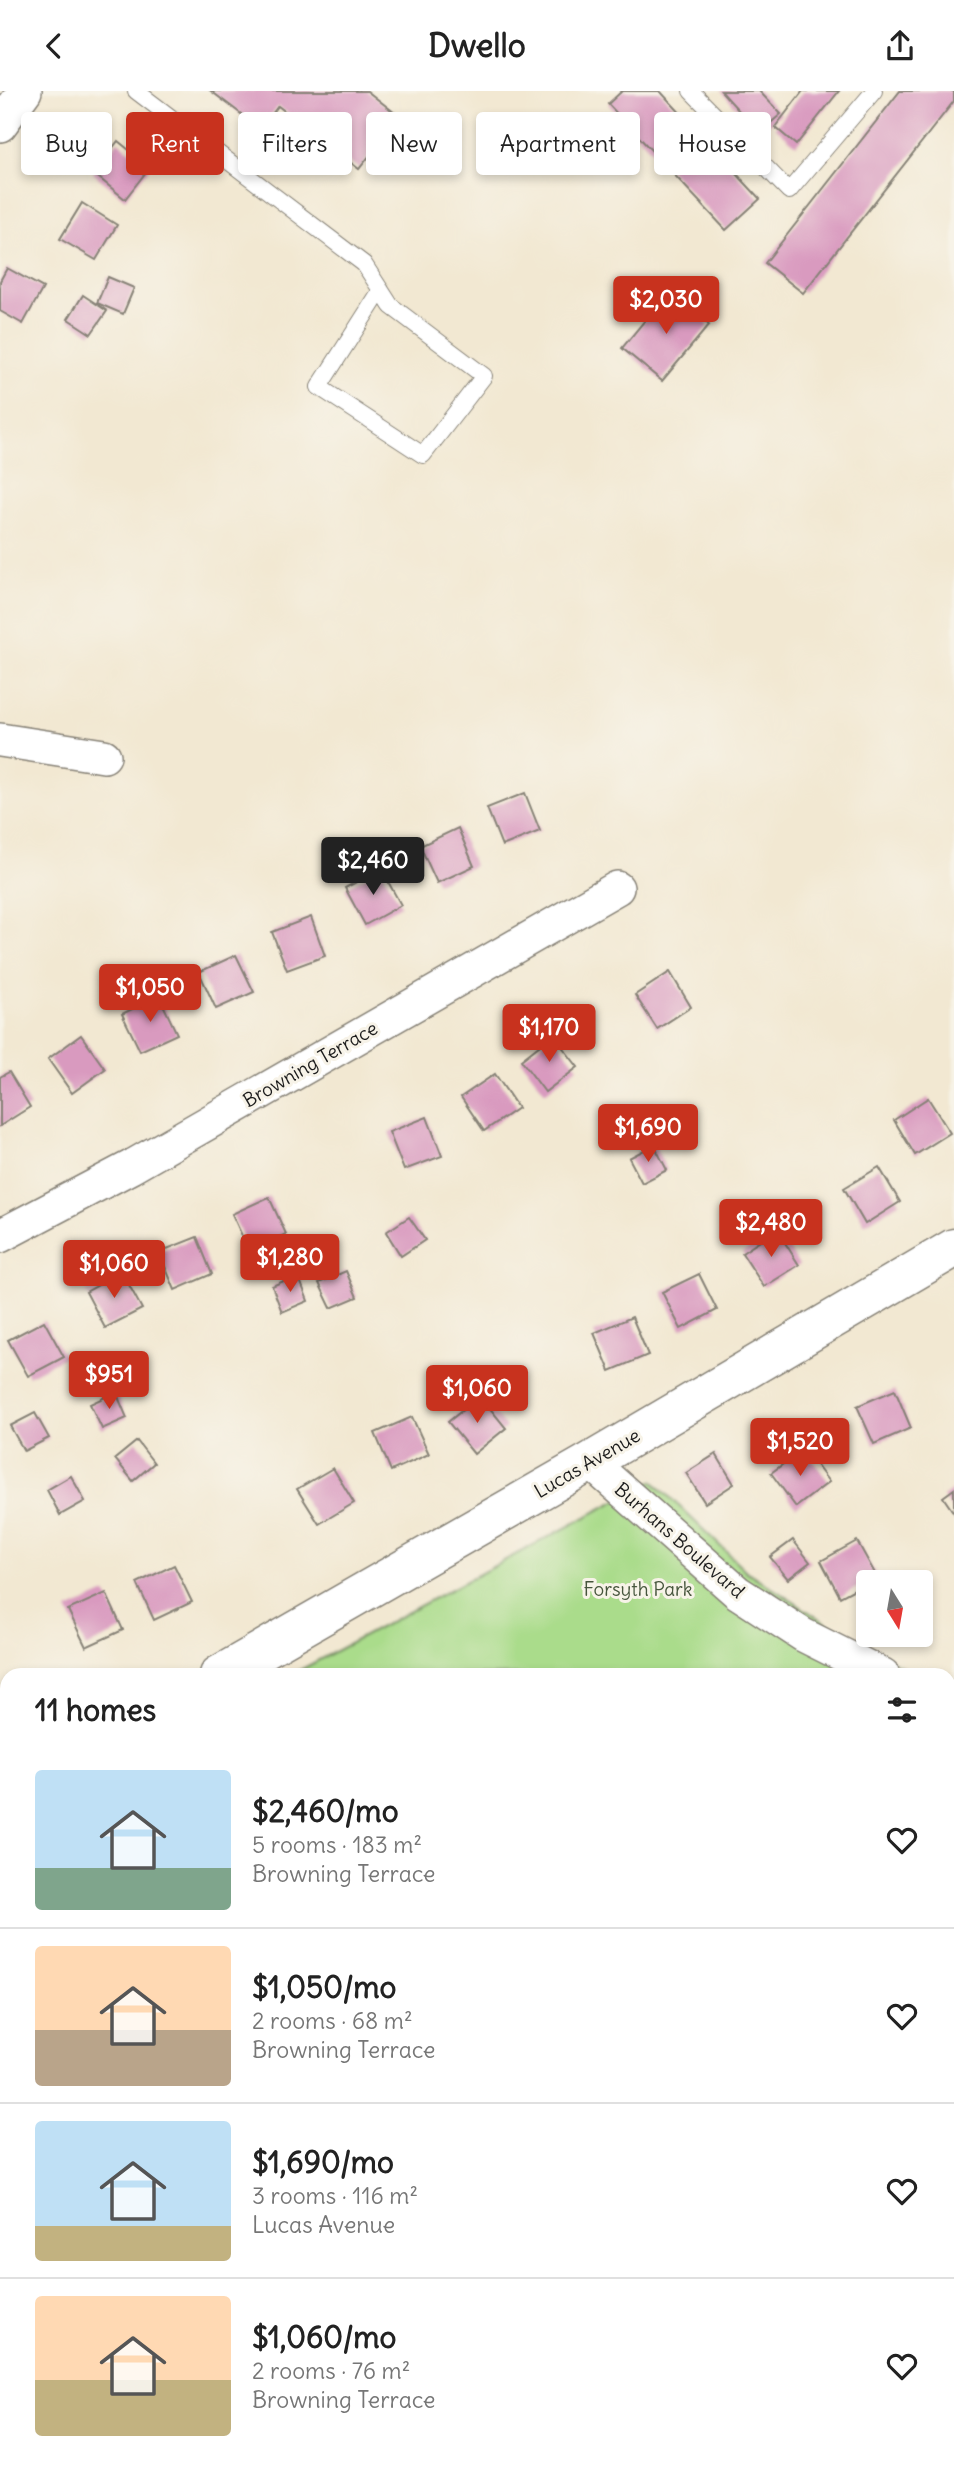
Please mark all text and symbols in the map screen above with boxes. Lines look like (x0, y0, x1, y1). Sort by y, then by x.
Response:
text: Dwello (428, 25, 526, 66)
icon: back (35, 27, 73, 65)
icon: share (881, 27, 919, 65)
chip: Buy (21, 112, 112, 175)
chip: Rent (126, 112, 224, 175)
chip: Filters (238, 112, 352, 175)
chip: New (366, 112, 462, 175)
chip: Apartment (476, 112, 640, 175)
chip: House (654, 112, 771, 175)
pin: $2,030 (609, 277, 723, 336)
text: $2,030 (629, 284, 703, 313)
pin: $2,460 (316, 837, 430, 897)
text: $2,460 (337, 845, 409, 874)
pin: $1,050 (93, 965, 207, 1024)
text: $1,050 (115, 972, 185, 1001)
pin: $1,170 (492, 1005, 606, 1064)
text: $1,170 (519, 1012, 579, 1041)
street label: Browning Terrace (238, 1016, 382, 1112)
pin: $1,690 (591, 1105, 705, 1164)
text: $1,690 (614, 1112, 682, 1141)
pin: $2,480 (714, 1199, 828, 1259)
text: $2,480 (735, 1207, 807, 1236)
pin: $1,280 (233, 1235, 347, 1294)
pin: $1,060 (57, 1241, 171, 1300)
text: $1,280 (256, 1242, 324, 1271)
text: $1,060 (79, 1248, 149, 1277)
pin: $951 (68, 1351, 150, 1411)
text: $951 (85, 1359, 133, 1388)
pin: $1,060 (420, 1365, 534, 1425)
text: $1,060 (442, 1373, 512, 1402)
pin: $1,520 (743, 1419, 857, 1478)
street label: Lucas Avenue (530, 1423, 644, 1503)
text: $1,520 (766, 1426, 834, 1455)
street label: Burhans Boulevard (610, 1477, 750, 1603)
north arrow (856, 1570, 933, 1647)
map controls (856, 1570, 933, 1647)
park label: Forsyth Park (584, 1577, 693, 1601)
text: 11 homes (35, 1691, 156, 1729)
icon: filters (883, 1691, 921, 1729)
text: $2,460/mo (252, 1792, 399, 1830)
icon: home (91, 1798, 175, 1882)
icon: heart (883, 1821, 921, 1859)
text: 5 rooms · 183 m² (252, 1830, 422, 1859)
text: Browning Terrace (252, 1859, 435, 1888)
text: $1,050/mo (252, 1968, 396, 2006)
icon: home (91, 1974, 175, 2058)
icon: heart (883, 1997, 921, 2035)
text: 2 rooms · 68 m² (252, 2006, 413, 2035)
text: Browning Terrace (252, 2035, 435, 2064)
text: $1,690/mo (252, 2143, 394, 2181)
icon: home (91, 2149, 175, 2233)
icon: heart (883, 2172, 921, 2210)
text: 3 rooms · 116 m² (252, 2181, 418, 2210)
text: Lucas Avenue (252, 2210, 395, 2239)
text: $1,060/mo (252, 2318, 396, 2356)
icon: home (91, 2324, 175, 2408)
icon: heart (883, 2347, 921, 2385)
text: 2 rooms · 76 m² (252, 2356, 410, 2385)
text: Browning Terrace (252, 2385, 435, 2414)

